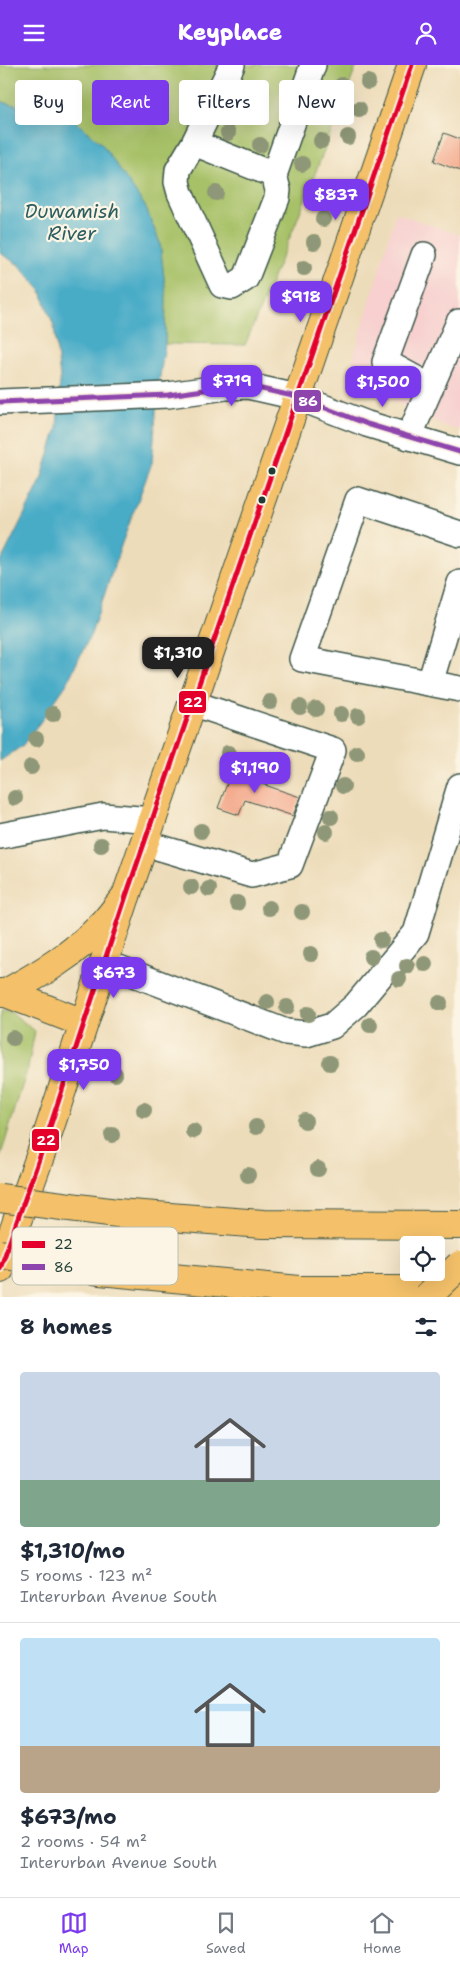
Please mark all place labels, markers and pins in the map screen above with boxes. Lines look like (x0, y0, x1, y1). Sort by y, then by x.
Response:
pin: $837 (306, 179, 366, 221)
pin: $918 (271, 281, 331, 323)
pin: $719 (202, 365, 262, 407)
pin: $1,500 (342, 365, 424, 408)
unlabelled marker (267, 466, 277, 476)
unlabelled marker (257, 495, 267, 505)
pin: $1,310 (137, 637, 219, 679)
pin: $1,190 (214, 751, 296, 794)
pin: $673 (84, 957, 144, 999)
pin: $1,750 (43, 1049, 125, 1091)

